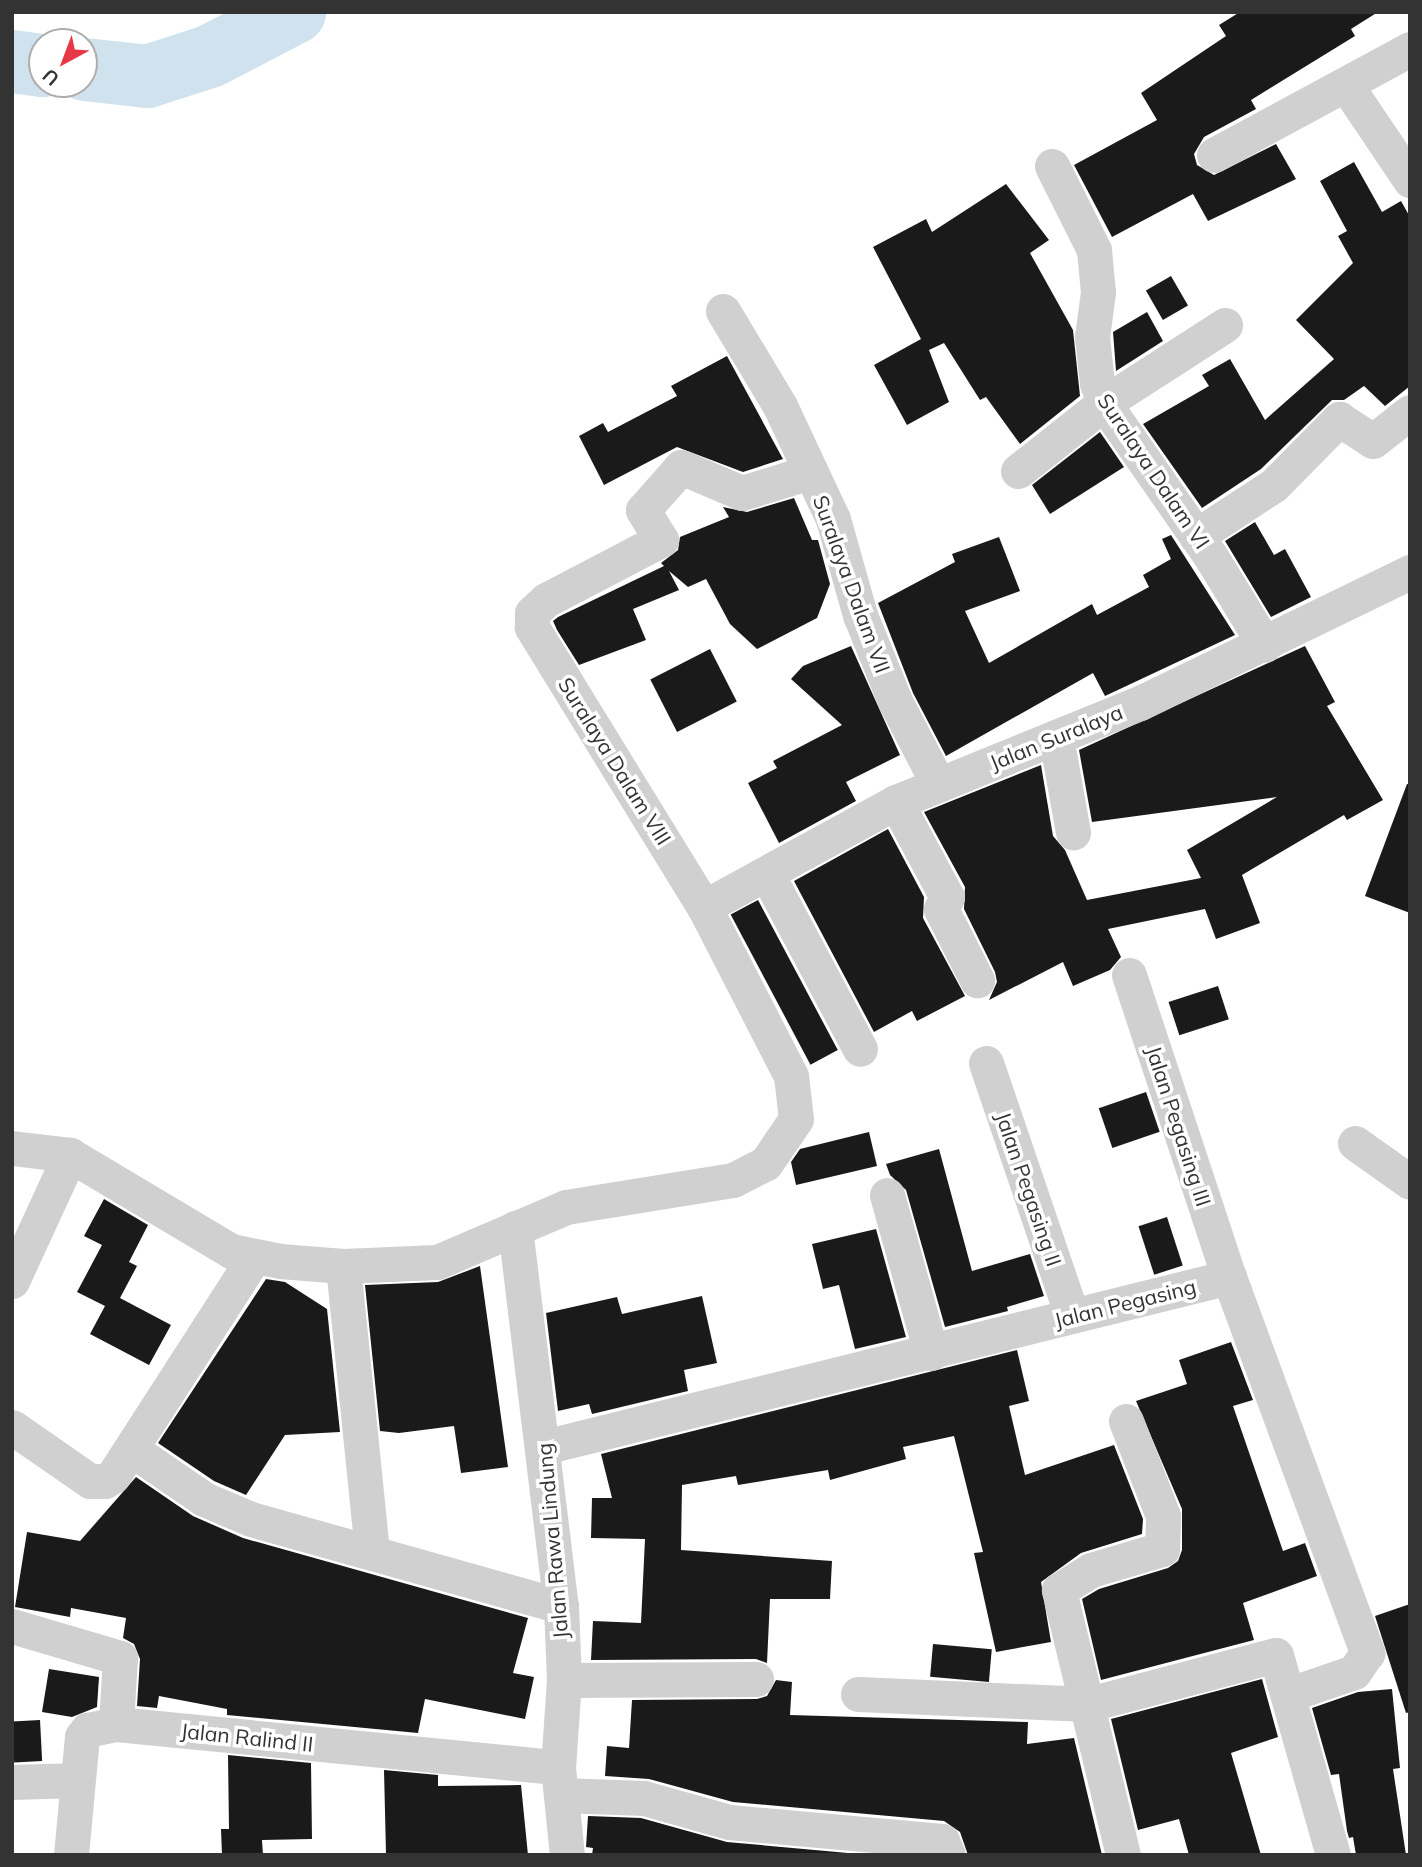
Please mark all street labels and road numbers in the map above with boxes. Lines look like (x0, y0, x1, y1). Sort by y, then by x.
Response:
street label: Suralaya Dalam VI (1093, 389, 1215, 553)
street label: Suralaya Dalam VII (808, 492, 896, 676)
street label: Suralaya Dalam VIII (553, 673, 677, 849)
street label: Jalan Suralaya (986, 699, 1126, 775)
street label: Jalan Pegasing III (1141, 1043, 1217, 1209)
street label: Jalan Pegasing II (991, 1109, 1067, 1269)
street label: Jalan Pegasing (1052, 1273, 1198, 1333)
street label: Jalan Rawa Lindung (531, 1442, 573, 1640)
street label: Jalan Ralind II (179, 1718, 315, 1756)

